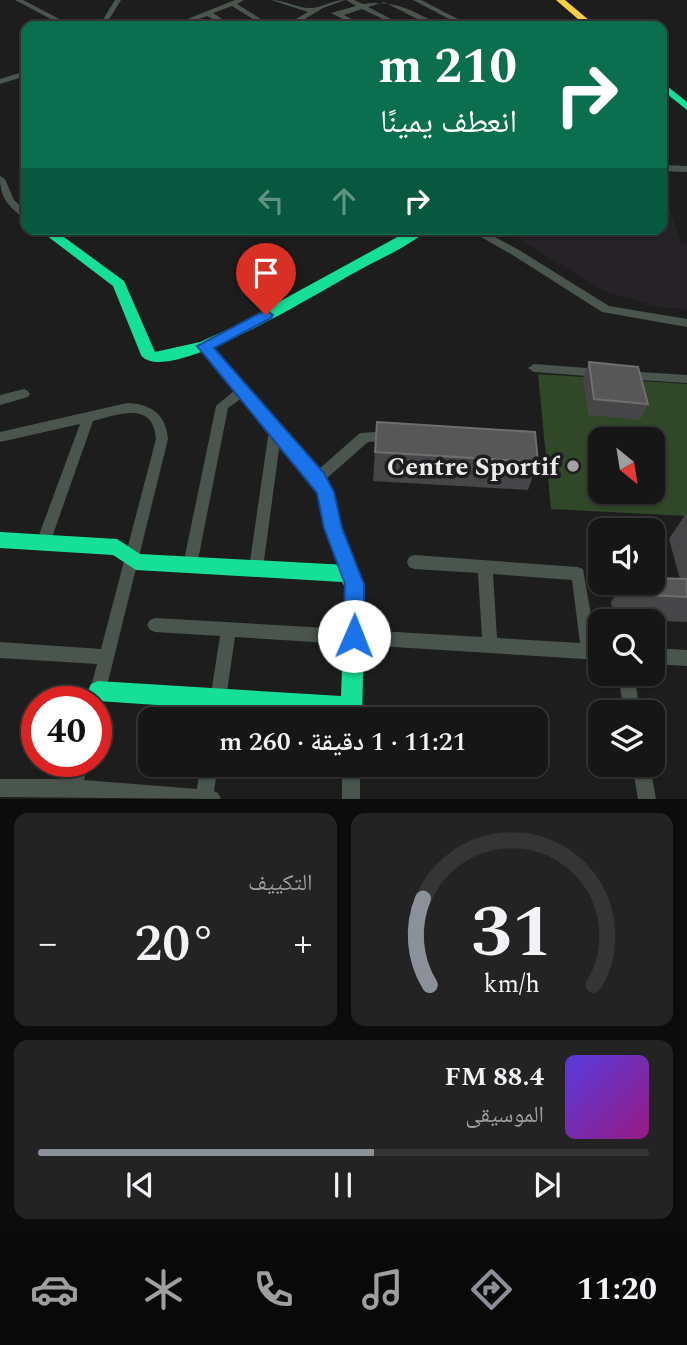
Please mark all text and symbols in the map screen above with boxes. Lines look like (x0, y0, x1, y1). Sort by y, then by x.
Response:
text: 210 m (378, 30, 517, 105)
icon: right (541, 49, 632, 140)
text: انعطف يمينًا (380, 98, 517, 147)
icon: left (252, 182, 290, 220)
icon: ahead (325, 182, 363, 220)
icon: right (398, 182, 436, 220)
pin (236, 243, 296, 315)
icon: arrive (247, 254, 285, 292)
north arrow (588, 427, 665, 504)
map controls (588, 427, 665, 777)
place label: Centre Sportif (387, 447, 560, 487)
marker: Centre Sportif (565, 458, 581, 474)
button: sound (588, 518, 665, 595)
position arrow (317, 599, 391, 673)
button: search (588, 609, 665, 686)
speed limit sign: 40 (21, 686, 112, 777)
button: layers (588, 700, 665, 777)
text: 11:21 · 1 دقيقة · 260 m (219, 722, 467, 762)
text: التكييف (248, 866, 313, 901)
text: 31 (471, 879, 553, 990)
text: 20° (134, 905, 216, 984)
text: − (38, 915, 57, 973)
text: + (293, 915, 313, 973)
text: km/h (484, 966, 540, 1004)
text: 88.4 FM (444, 1057, 544, 1097)
text: الموسيقى (465, 1098, 544, 1133)
icon: previous (121, 1166, 159, 1204)
icon: pause (324, 1166, 362, 1204)
icon: next (528, 1166, 566, 1204)
icon: car (30, 1265, 79, 1314)
icon: climate (139, 1265, 188, 1314)
icon: phone (249, 1265, 298, 1314)
icon: music (358, 1265, 407, 1314)
icon: directions (467, 1265, 516, 1314)
text: 11:20 (576, 1265, 657, 1314)

